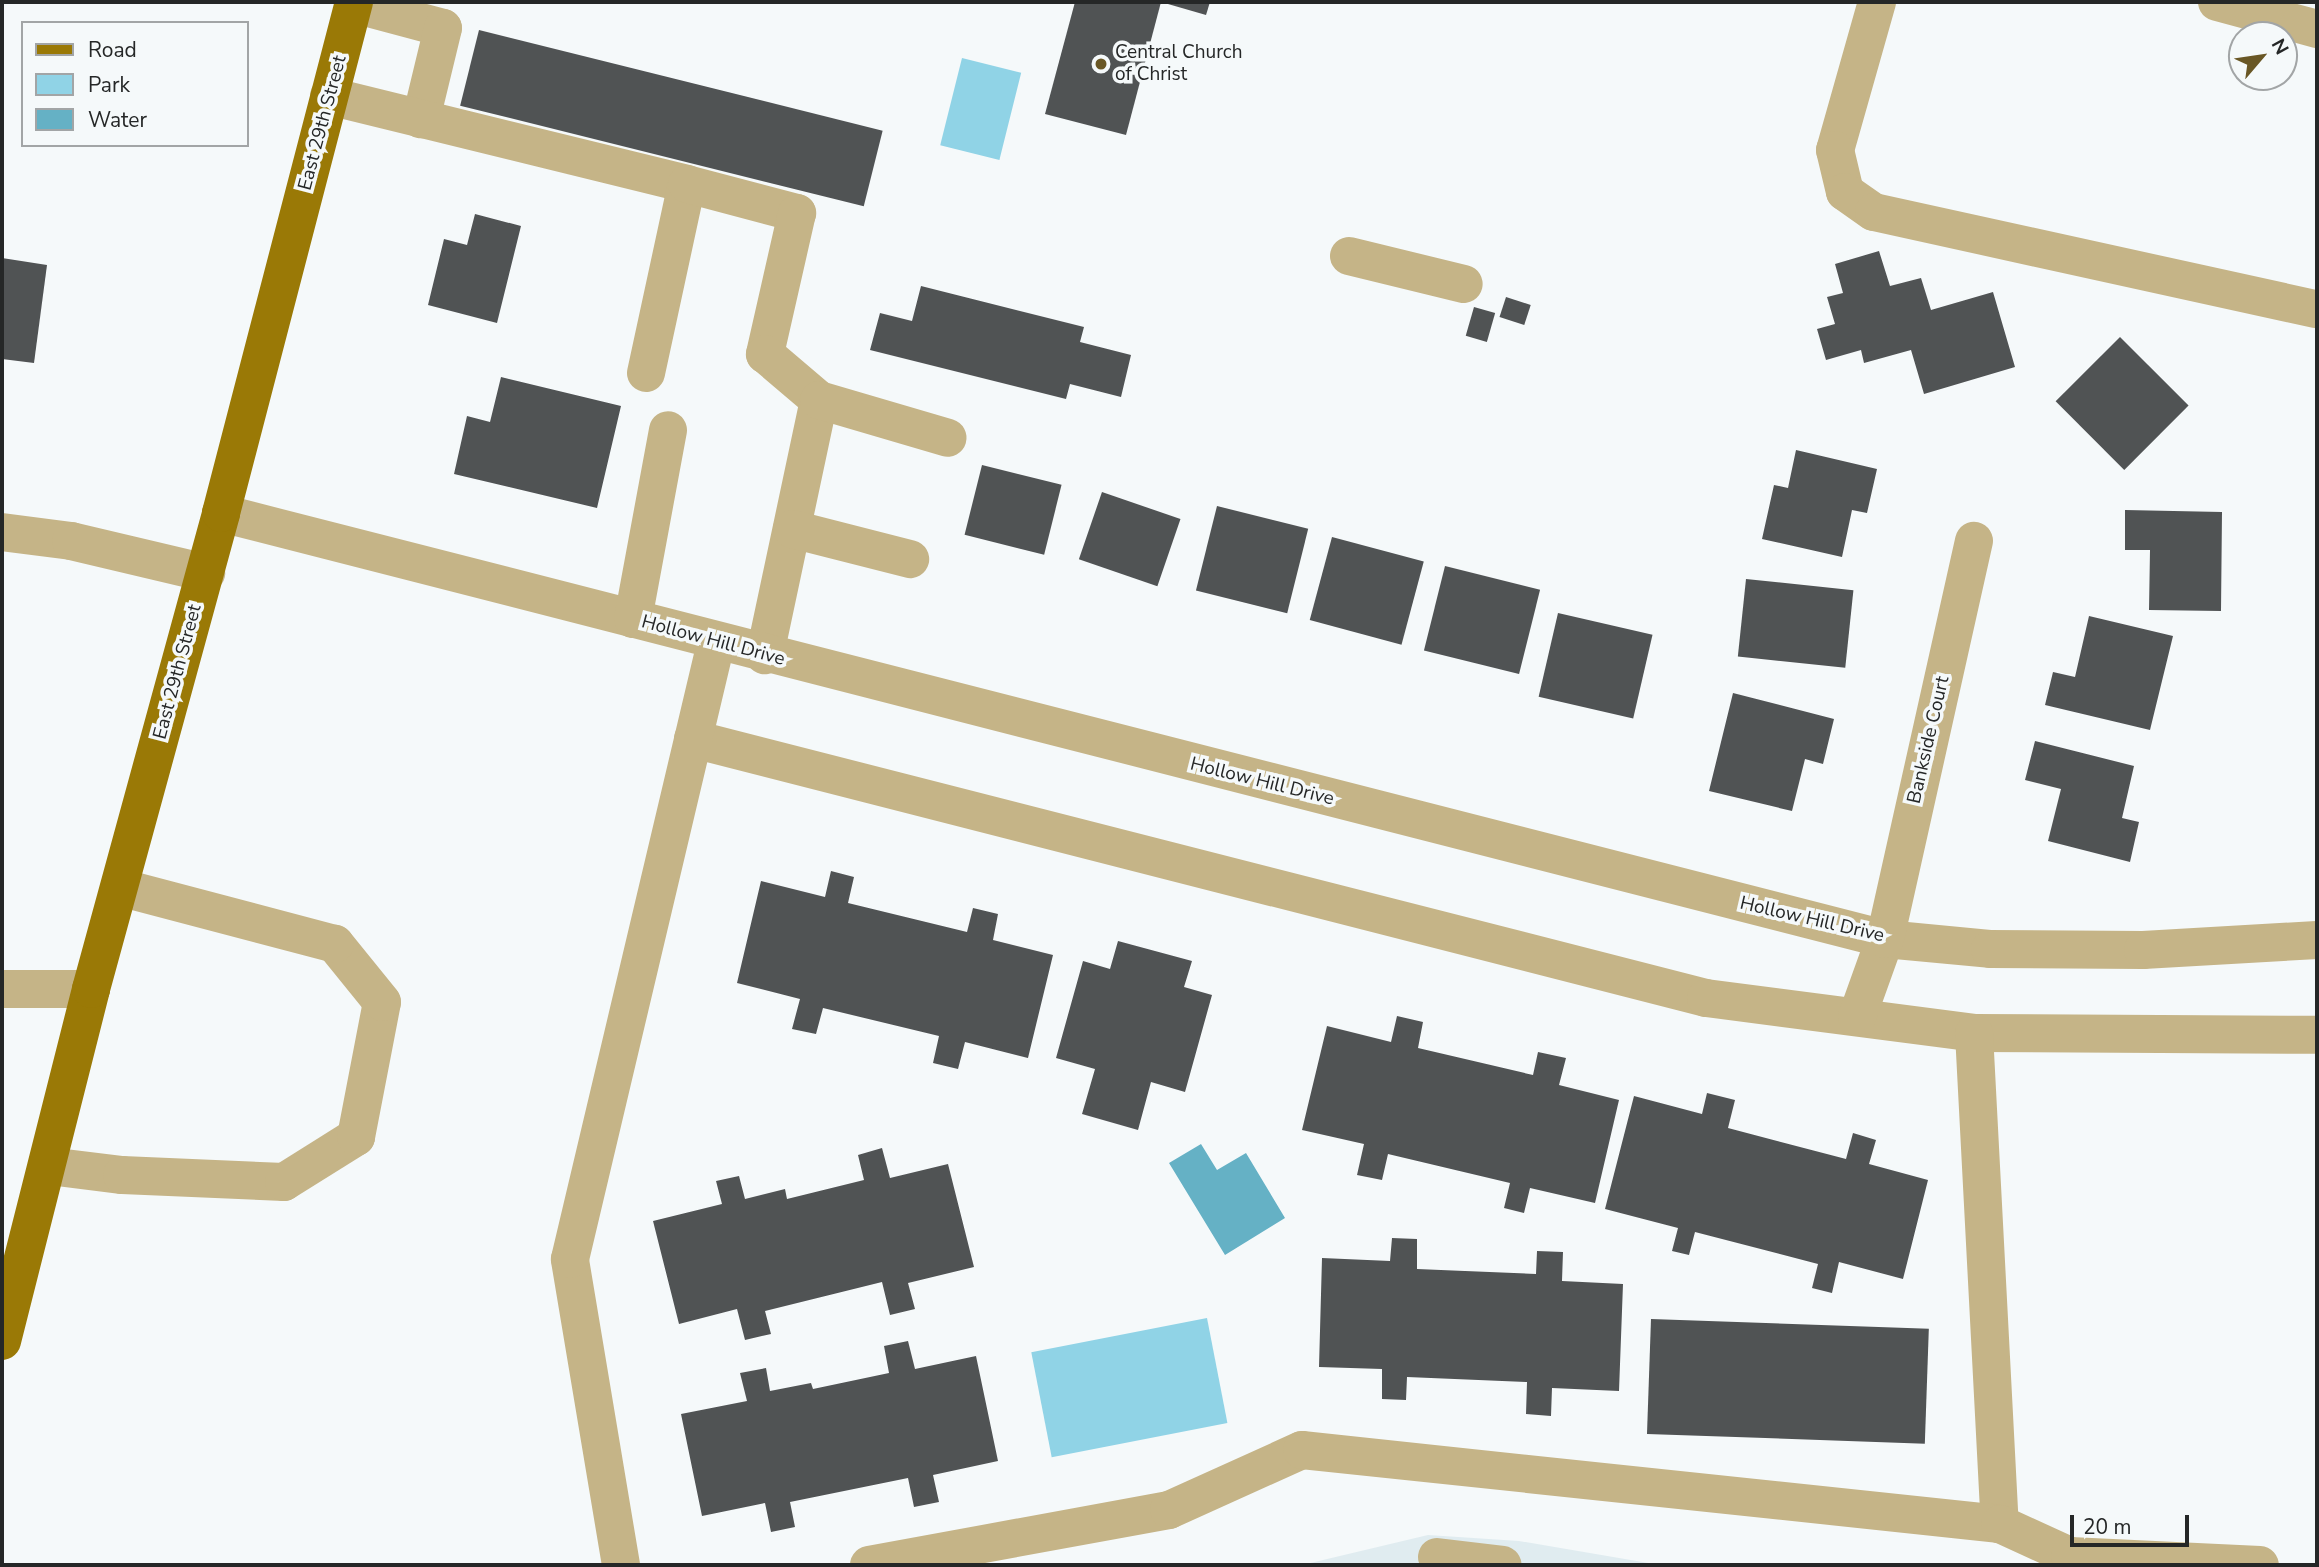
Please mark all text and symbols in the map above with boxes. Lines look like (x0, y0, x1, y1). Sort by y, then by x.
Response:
legend (21, 21, 248, 147)
north arrow (2228, 21, 2298, 91)
text: N (2265, 34, 2294, 59)
text: Road (88, 36, 137, 64)
place label: Central Church of Christ (1115, 42, 1242, 86)
street label: East 29th Street (294, 53, 352, 193)
marker: Central Church of Christ (1093, 56, 1109, 72)
text: Park (88, 71, 130, 99)
text: Water (88, 106, 147, 134)
street label: East 29th Street (149, 602, 207, 742)
street label: Hollow Hill Drive (639, 611, 787, 671)
street label: Bankside Court (1903, 674, 1955, 806)
street label: Hollow Hill Drive (1188, 753, 1336, 811)
street label: Hollow Hill Drive (1738, 892, 1886, 948)
scale bar (2074, 1500, 2193, 1544)
text: 20 m (2083, 1513, 2132, 1541)

